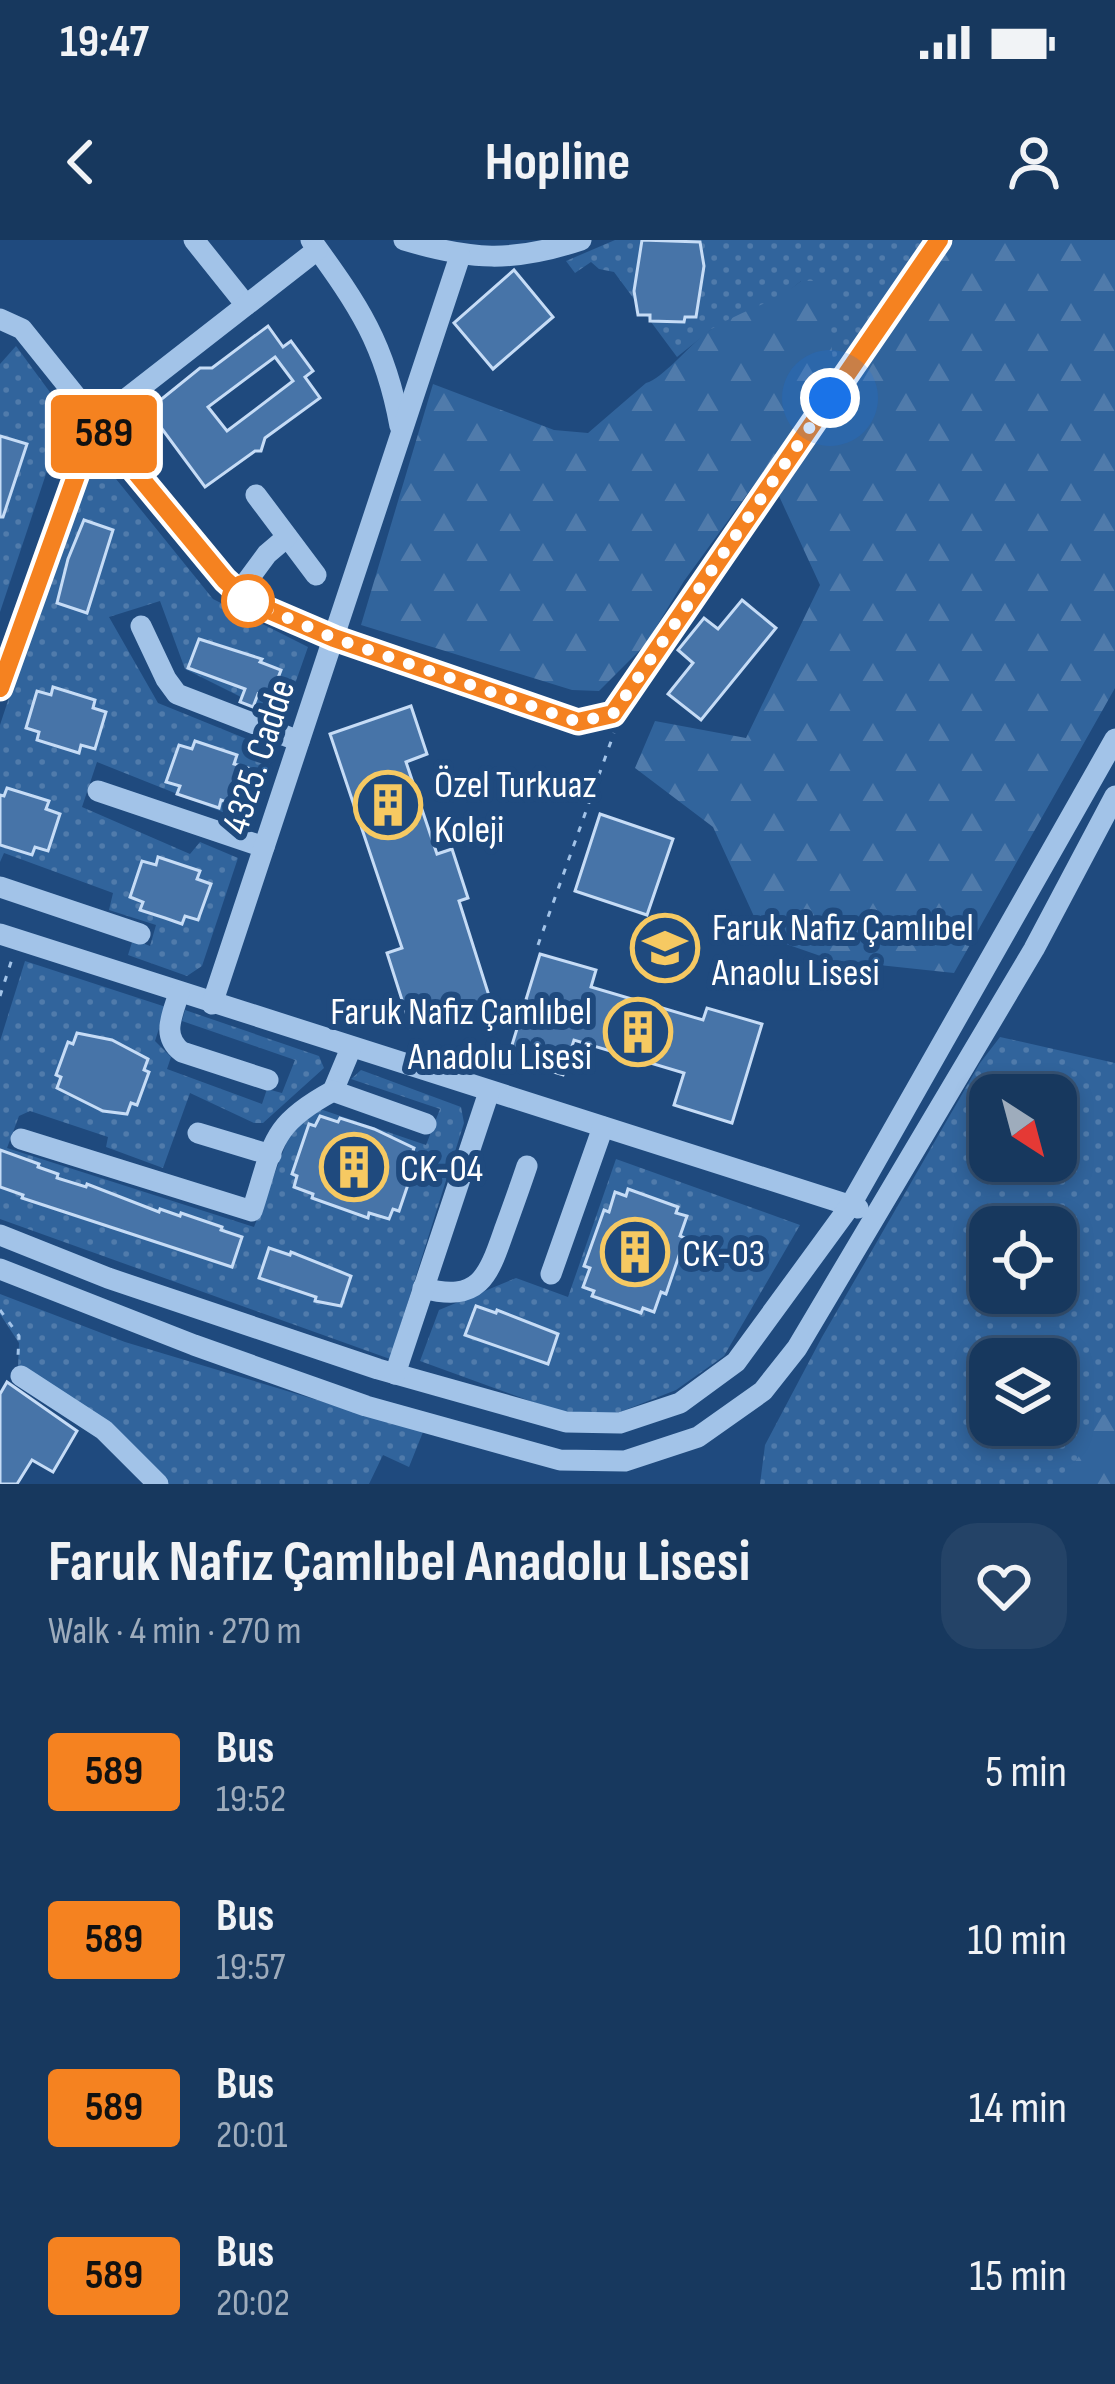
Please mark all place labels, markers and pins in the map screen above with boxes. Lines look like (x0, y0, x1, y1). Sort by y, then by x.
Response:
unlabelled marker (223, 576, 273, 626)
place label: Özel Turkuaz Koleji (434, 762, 597, 854)
building icon: Özel Turkuaz Koleji (353, 770, 423, 840)
place label: Faruk Nafiz Çamlıbel Anaolu Lisesi (711, 905, 974, 997)
school or university icon: Faruk Nafiz Çamlıbel Anaolu Lisesi (630, 913, 700, 983)
place label: Faruk Nafiz Çamlıbel Anadolu Lisesi (330, 989, 592, 1081)
building icon: Faruk Nafiz Çamlıbel Anadolu Lisesi (603, 997, 673, 1067)
building icon: CK-04 (319, 1132, 389, 1202)
place label: CK-04 (400, 1146, 483, 1193)
building icon: CK-03 (600, 1217, 670, 1287)
place label: CK-03 (682, 1231, 765, 1278)

